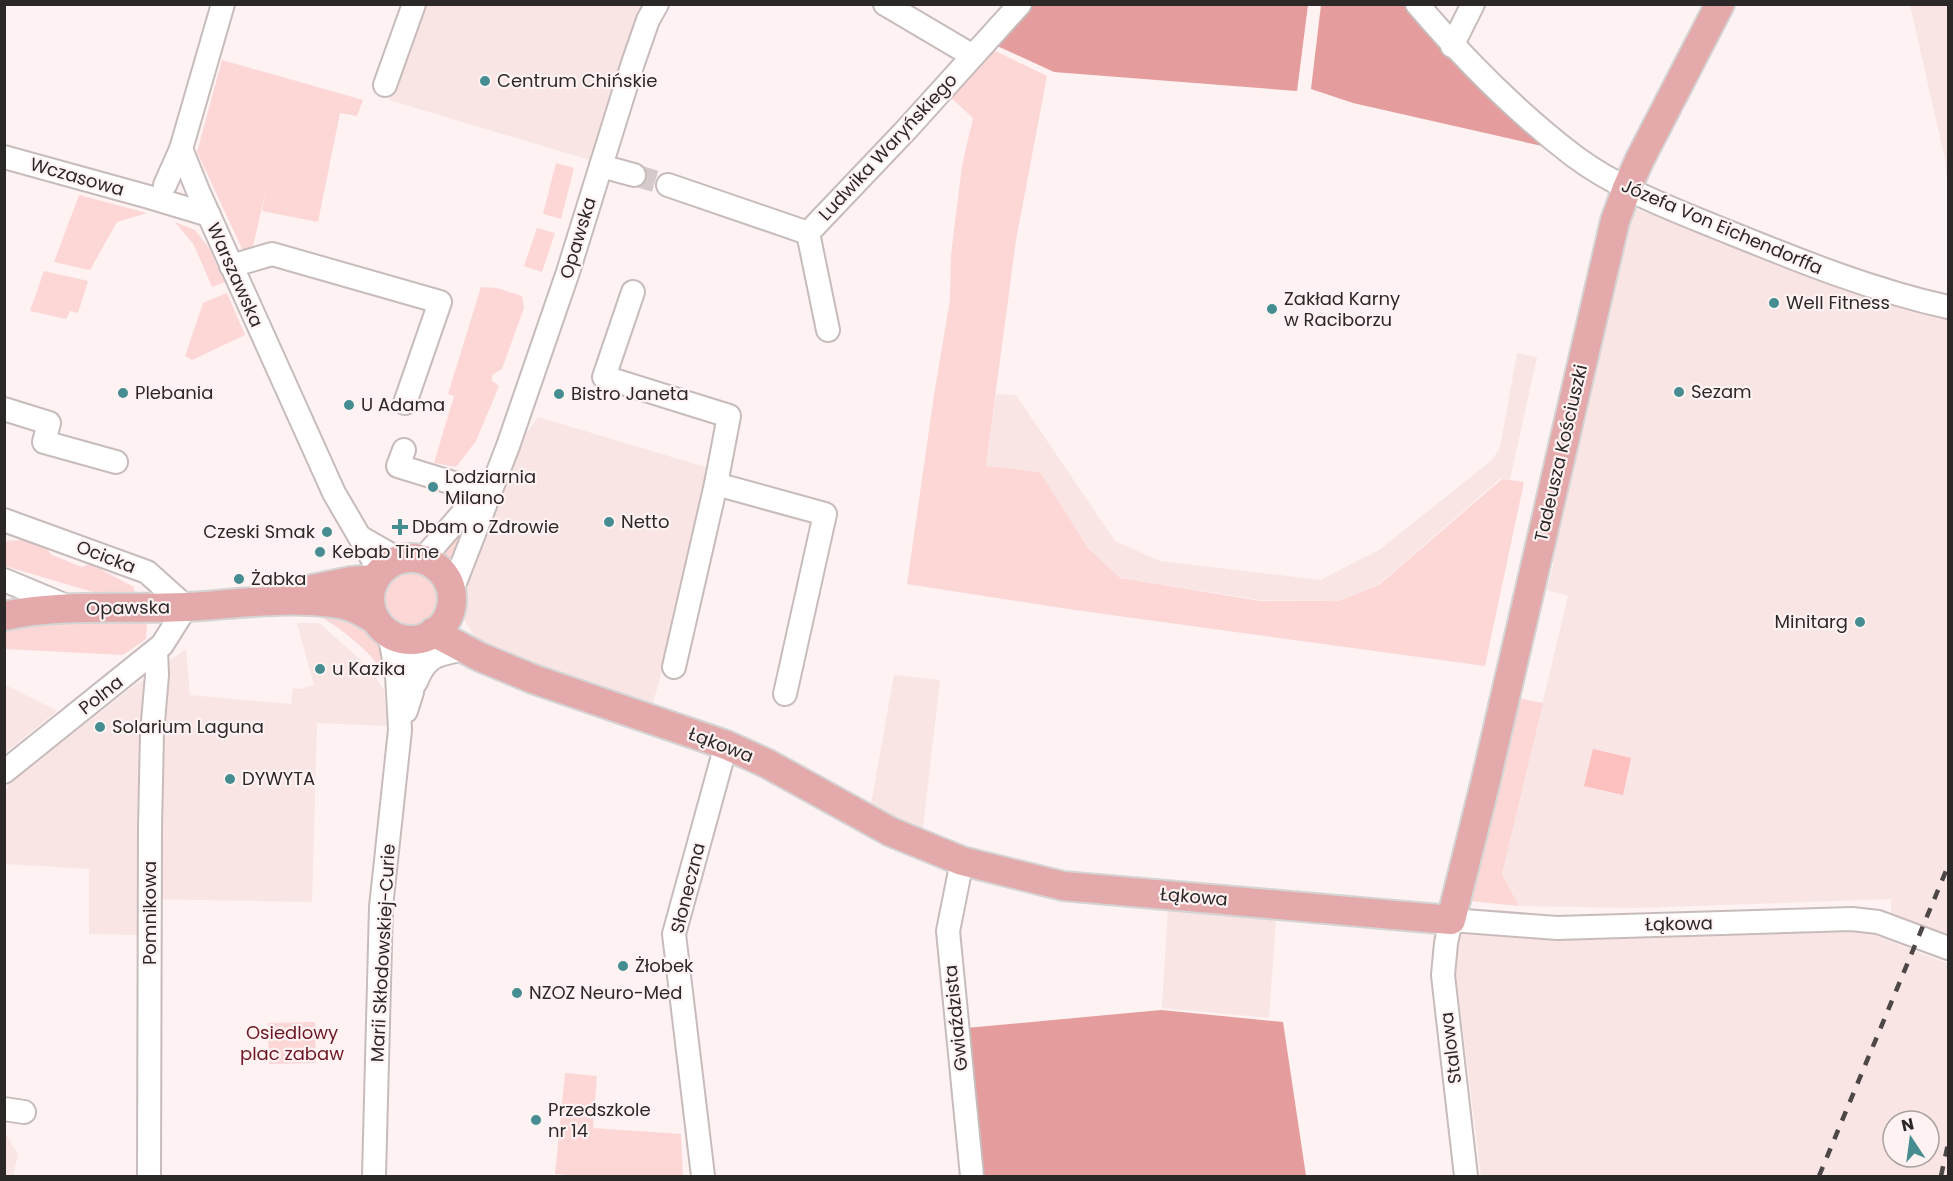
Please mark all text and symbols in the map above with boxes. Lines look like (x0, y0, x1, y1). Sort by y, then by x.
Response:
place label: Centrum Chińskie (497, 68, 657, 93)
street label: Ludwika Waryńskiego (813, 68, 963, 226)
marker: Centrum Chińskie (478, 74, 492, 88)
street label: Wczasowa (27, 151, 127, 202)
street label: Józefa Von Eichendorffa (1618, 173, 1827, 280)
street label: Opawska (553, 194, 602, 282)
street label: Warszawska (201, 219, 270, 331)
place label: Zakład Karny w Raciborzu (1284, 286, 1400, 332)
place label: Well Fitness (1786, 290, 1890, 315)
marker: Well Fitness (1767, 296, 1781, 310)
marker: Zakład Karny w Raciborzu (1265, 302, 1279, 316)
street label: Tadeusza Kościuszki (1528, 362, 1593, 544)
place label: Sezam (1691, 379, 1752, 404)
place label: Plebania (135, 380, 213, 405)
place label: Bistro Janeta (571, 381, 689, 406)
marker: Sezam (1672, 385, 1686, 399)
marker: Plebania (116, 386, 130, 400)
marker: Bistro Janeta (552, 387, 566, 401)
place label: U Adama (361, 392, 445, 417)
marker: U Adama (342, 398, 356, 412)
place label: Lodziarnia Milano (445, 464, 536, 510)
marker: Lodziarnia Milano (426, 480, 440, 494)
place label: Netto (621, 509, 669, 534)
place label: Dbam o Zdrowie (412, 514, 559, 539)
marker: Netto (602, 515, 616, 529)
place label: Czeski Smak (203, 519, 316, 544)
marker: Dbam o Zdrowie (393, 520, 407, 534)
marker: Czeski Smak (320, 525, 334, 539)
street label: Ocicka (73, 534, 140, 579)
place label: Kebab Time (332, 539, 439, 564)
marker: Kebab Time (313, 545, 327, 559)
place label: Żabka (251, 566, 307, 591)
marker: Żabka (232, 572, 246, 586)
street label: Opawska (86, 594, 170, 621)
place label: Minitarg (1775, 609, 1848, 634)
marker: Minitarg (1853, 615, 1867, 629)
place label: u Kazika (332, 656, 405, 681)
marker: u Kazika (313, 662, 327, 676)
street label: Polna (73, 669, 128, 720)
place label: Solarium Laguna (112, 714, 264, 739)
marker: Solarium Laguna (93, 720, 107, 734)
street label: Łąkowa (685, 721, 757, 768)
place label: DYWYTA (242, 766, 315, 791)
marker: DYWYTA (223, 772, 237, 786)
street label: Słoneczna (664, 840, 711, 936)
street label: Marii Skłodowskiej-Curie (364, 843, 401, 1063)
street label: Pomnikowa (137, 861, 162, 965)
street label: Łąkowa (1159, 881, 1229, 912)
street label: Łąkowa (1645, 910, 1713, 937)
place label: Żłobek (635, 953, 694, 978)
marker: Żłobek (616, 959, 630, 973)
street label: Gwiaździsta (938, 964, 973, 1072)
place label: NZOZ Neuro-Med (529, 980, 682, 1005)
marker: NZOZ Neuro-Med (510, 986, 524, 1000)
street label: Stalowa (1434, 1011, 1467, 1085)
park label: Osiedlowy plac zabaw (240, 1020, 344, 1066)
place label: Przedszkole nr 14 (548, 1097, 651, 1143)
north arrow (1881, 1109, 1941, 1169)
text: N (1899, 1112, 1916, 1137)
marker: Przedszkole nr 14 (529, 1113, 543, 1127)

